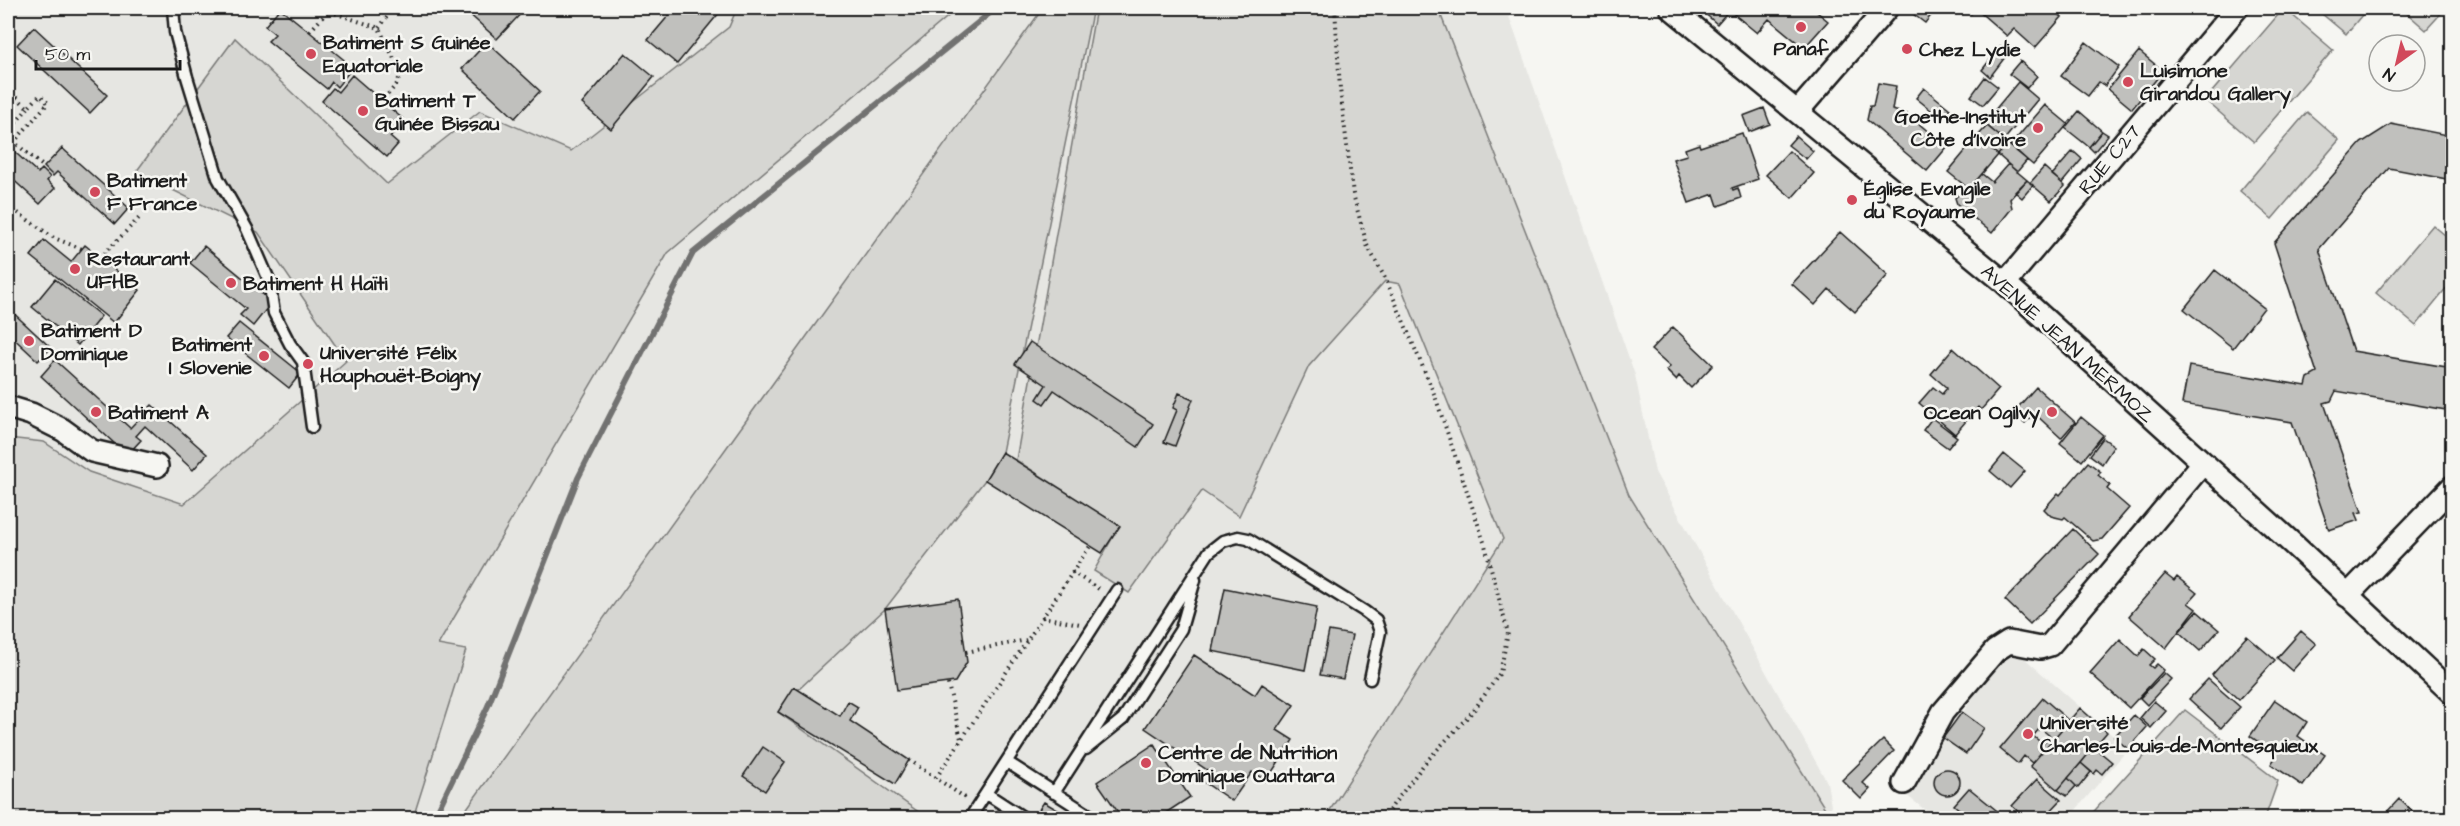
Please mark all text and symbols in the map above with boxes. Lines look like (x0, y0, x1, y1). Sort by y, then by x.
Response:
marker: Panaf (1794, 20, 1808, 34)
place label: Batiment S Guinée Equatoriale (323, 29, 491, 80)
scale bar (36, 33, 180, 71)
north arrow (2367, 33, 2427, 93)
place label: Panaf (1774, 35, 1830, 63)
place label: Chez Lydie (1919, 36, 2021, 65)
text: 50 m (45, 42, 90, 67)
marker: Chez Lydie (1900, 42, 1914, 56)
marker: Batiment S Guinée Equatoriale (304, 47, 318, 61)
place label: Luisimone Girandou Gallery (2140, 57, 2291, 109)
text: N (2379, 63, 2399, 87)
marker: Luisimone Girandou Gallery (2121, 75, 2135, 89)
place label: Batiment T Guinée Bissau (375, 87, 499, 138)
place label: Goethe-Institut Côte d’Ivoire (1895, 103, 2027, 154)
marker: Batiment T Guinée Bissau (356, 104, 370, 118)
street label: RUE C27 (2072, 119, 2147, 201)
marker: Goethe-Institut Côte d’Ivoire (2031, 121, 2045, 135)
place label: Batiment F France (107, 167, 198, 218)
place label: Église Evangile du Royaume (1863, 175, 1991, 227)
marker: Batiment F France (88, 185, 102, 199)
marker: Église Evangile du Royaume (1845, 193, 1859, 207)
place label: Restaurant UFHB (87, 245, 191, 296)
street label: AVENUE JEAN MERMOZ (1974, 258, 2160, 430)
marker: Restaurant UFHB (68, 262, 82, 276)
place label: Batiment H Haïti (243, 270, 389, 298)
marker: Batiment H Haïti (224, 276, 238, 290)
place label: Batiment D Dominique (41, 317, 142, 368)
place label: Batiment I Slovenie (169, 331, 253, 382)
marker: Batiment D Dominique (22, 334, 36, 348)
place label: Université Félix Houphouët-Boigny (320, 339, 481, 391)
marker: Batiment I Slovenie (257, 349, 271, 363)
marker: Université Félix Houphouët-Boigny (301, 357, 315, 371)
place label: Batiment A (108, 399, 209, 427)
place label: Ocean Ogilvy (1924, 399, 2040, 428)
marker: Batiment A (89, 405, 103, 419)
marker: Ocean Ogilvy (2045, 405, 2059, 419)
place label: Université Charles-Louis-de-Montesquieux (2040, 709, 2318, 760)
marker: Université Charles-Louis-de-Montesquieux (2021, 727, 2035, 741)
place label: Centre de Nutrition Dominique Ouattara (1158, 739, 1337, 790)
marker: Centre de Nutrition Dominique Ouattara (1139, 756, 1153, 770)

